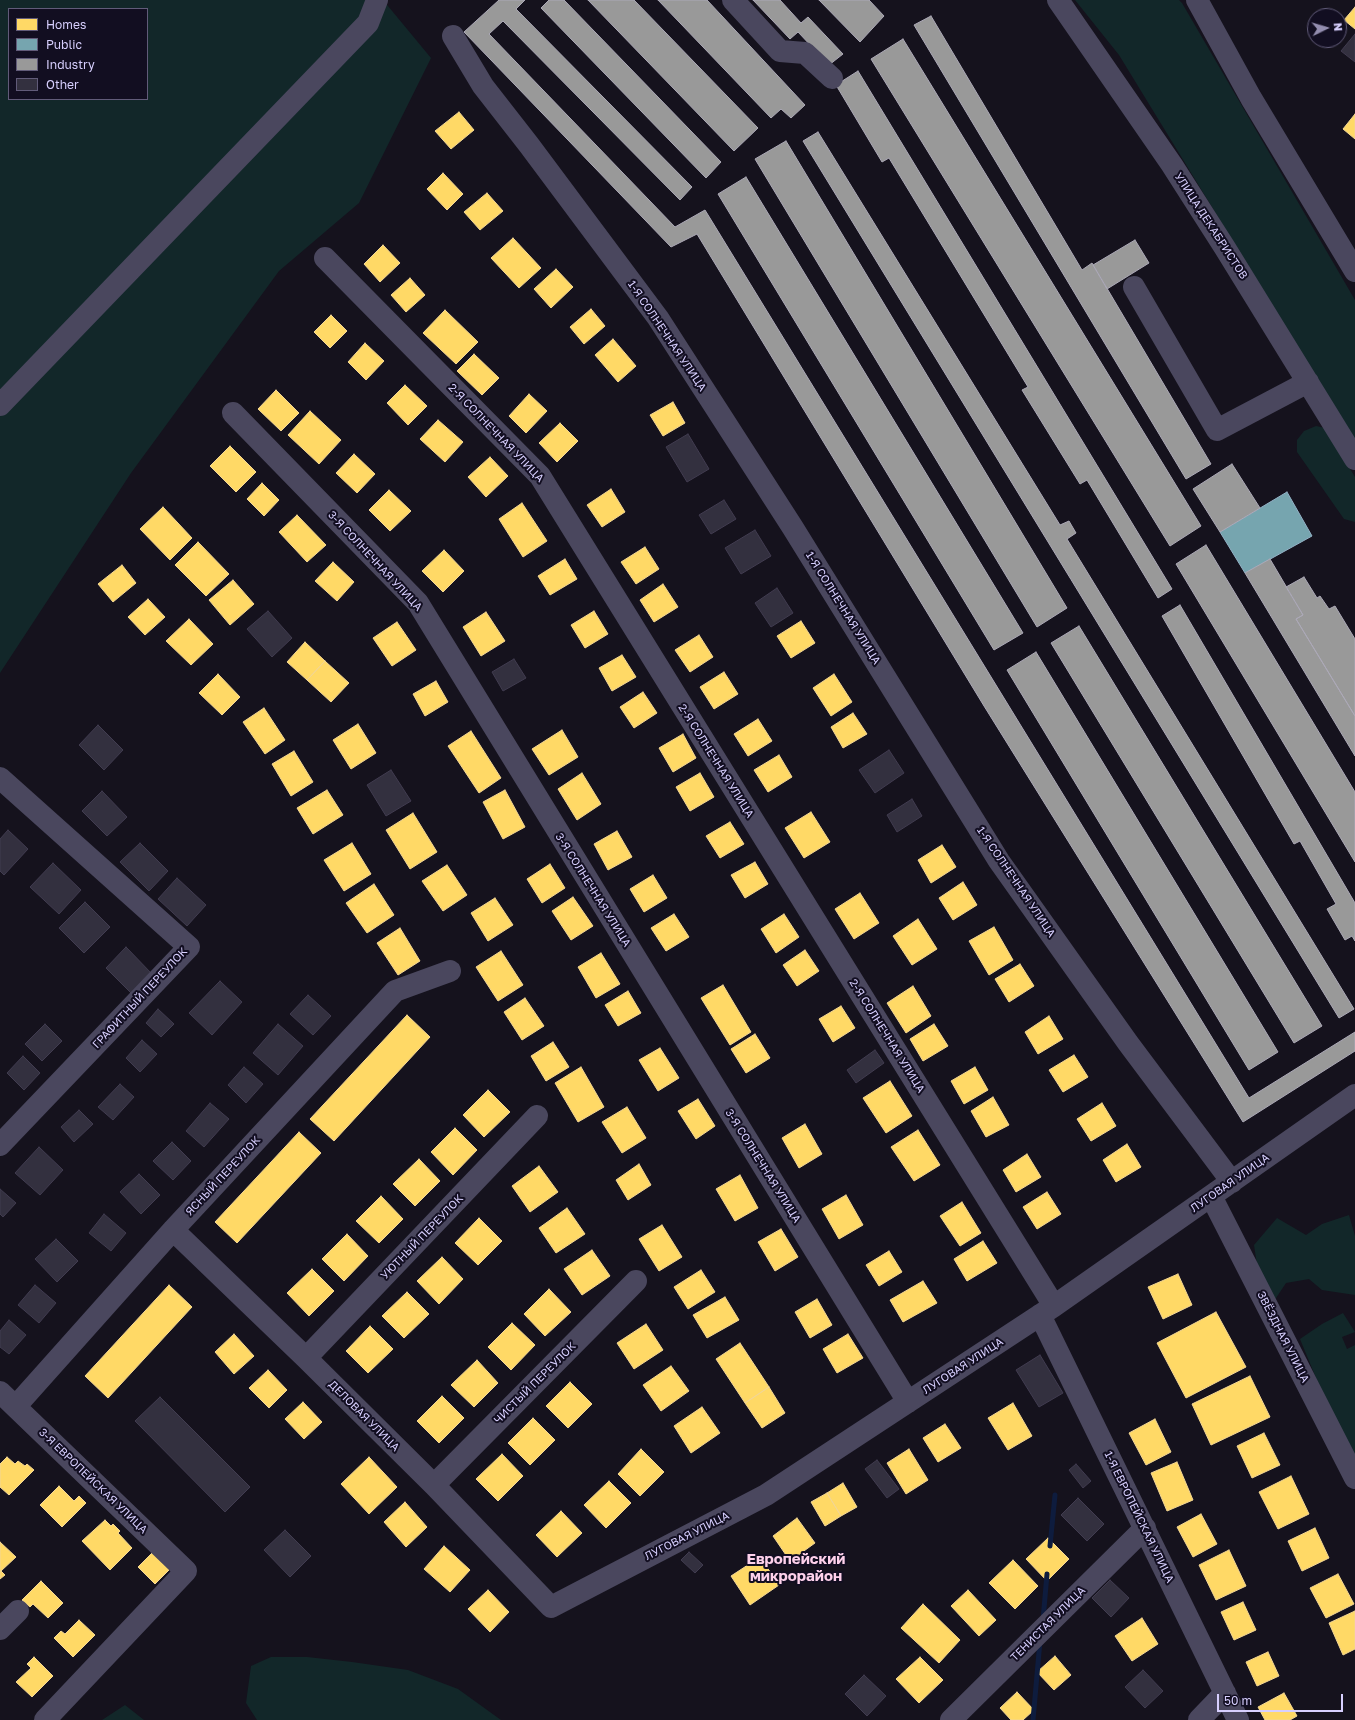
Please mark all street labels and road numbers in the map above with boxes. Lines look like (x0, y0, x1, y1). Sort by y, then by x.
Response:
street label: УЛИЦА ДЕКАБРИСТОВ (1172, 170, 1250, 282)
street label: 1-Я СОЛНЕЧНАЯ УЛИЦА (625, 278, 709, 394)
street label: 2-Я СОЛНЕЧНАЯ УЛИЦА (445, 381, 547, 485)
street label: 3-Я СОЛНЕЧНАЯ УЛИЦА (325, 508, 425, 614)
street label: 1-Я СОЛНЕЧНАЯ УЛИЦА (803, 549, 883, 667)
street label: 2-Я СОЛНЕЧНАЯ УЛИЦА (675, 702, 757, 820)
street label: 1-Я СОЛНЕЧНАЯ УЛИЦА (974, 824, 1058, 940)
street label: 3-Я СОЛНЕЧНАЯ УЛИЦА (552, 831, 634, 949)
street label: ГРАФИТНЫЙ ПЕРЕУЛОК (90, 945, 190, 1051)
street label: 2-Я СОЛНЕЧНАЯ УЛИЦА (846, 977, 928, 1095)
street label: 3-Я СОЛНЕЧНАЯ УЛИЦА (722, 1107, 804, 1225)
street label: ЯСНЫЙ ПЕРЕУЛОК (183, 1134, 263, 1218)
street label: ЛУГОВАЯ УЛИЦА (1188, 1151, 1272, 1215)
street label: УЮТНЫЙ ПЕРЕУЛОК (378, 1192, 466, 1282)
street label: ЗВЁЗДНАЯ УЛИЦА (1254, 1289, 1312, 1385)
street label: ЛУГОВАЯ УЛИЦА (920, 1335, 1006, 1397)
street label: ЧИСТЫЙ ПЕРЕУЛОК (491, 1339, 579, 1427)
street label: ДЕЛОВАЯ УЛИЦА (326, 1378, 402, 1454)
street label: 3-Я ЕВРОПЕЙСКАЯ УЛИЦА (36, 1426, 150, 1536)
street label: 1-Я ЕВРОПЕЙСКАЯ УЛИЦА (1101, 1449, 1177, 1585)
street label: ЛУГОВАЯ УЛИЦА (642, 1509, 732, 1563)
street label: ТЕНИСТАЯ УЛИЦА (1008, 1584, 1088, 1664)

